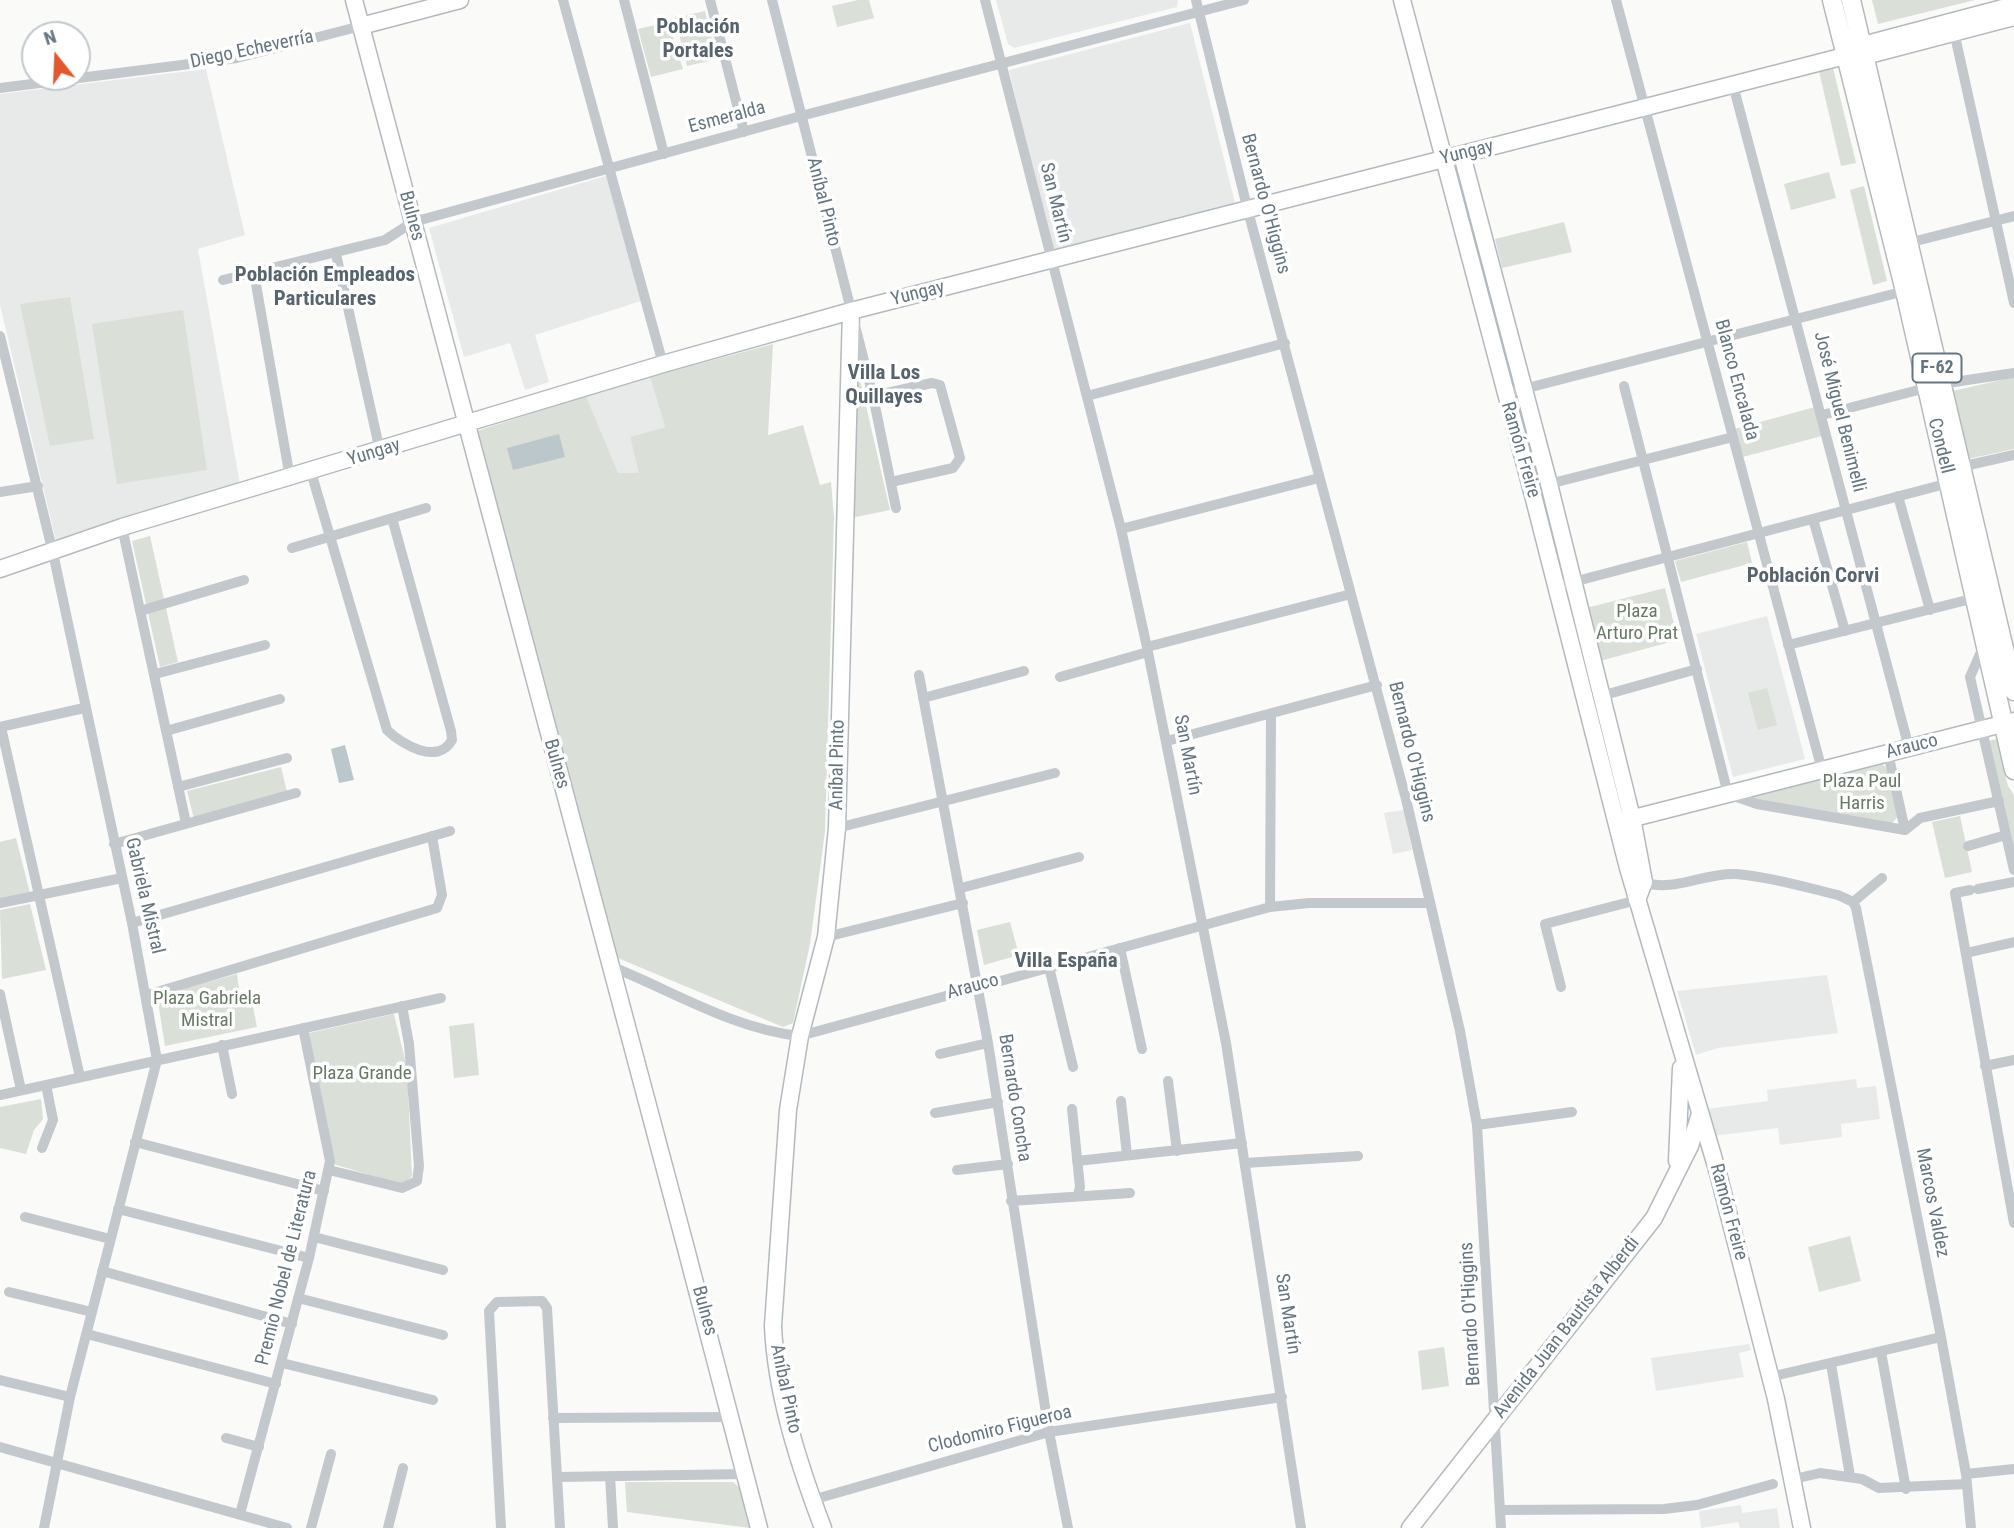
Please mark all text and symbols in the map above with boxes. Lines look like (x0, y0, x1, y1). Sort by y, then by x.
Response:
district label: Población Portales (656, 15, 740, 65)
north arrow (21, 21, 91, 91)
text: N (41, 25, 59, 50)
street label: Diego Echeverría (188, 26, 316, 74)
street label: Esmeralda (686, 97, 768, 139)
street label: Bernardo O'Higgins (1235, 131, 1295, 277)
street label: Yungay (1438, 135, 1496, 171)
street label: Aníbal Pinto (801, 155, 845, 249)
street label: San Martín (1034, 161, 1076, 245)
street label: Bulnes (393, 189, 429, 243)
district label: Población Empleados Particulares (235, 263, 415, 313)
street label: Yungay (889, 276, 947, 312)
street label: Blanco Encalada (1709, 317, 1763, 443)
street label: José Miguel Benimelli (1808, 329, 1870, 495)
road number: F-62 (1912, 354, 1962, 382)
district label: Villa Los Quillayes (845, 361, 923, 411)
street label: Ramón Freire (1495, 399, 1545, 501)
street label: Condell (1922, 416, 1958, 476)
street label: Yungay (345, 434, 403, 472)
district label: Población Corvi (1747, 564, 1879, 590)
park label: Plaza Arturo Prat (1596, 601, 1678, 645)
street label: Bernardo O'Higgins (1383, 679, 1439, 825)
street label: San Martín (1168, 713, 1206, 797)
street label: Aníbal Pinto (826, 719, 850, 811)
street label: Arauco (1884, 730, 1940, 764)
street label: Bulnes (538, 736, 574, 792)
park label: Plaza Paul Harris (1823, 771, 1901, 815)
street label: Gabriela Mistral (120, 836, 168, 956)
district label: Villa España (1014, 949, 1118, 975)
street label: Arauco (944, 969, 1002, 1005)
park label: Plaza Gabriela Mistral (153, 988, 261, 1032)
street label: Bernardo Concha (993, 1033, 1035, 1163)
park label: Plaza Grande (312, 1063, 412, 1085)
street label: Marcos Valdez (1910, 1146, 1954, 1260)
street label: Ramón Freire (1704, 1161, 1752, 1263)
street label: Premio Nobel de Literatura (252, 1168, 322, 1368)
street label: Avenida Juan Bautista Alberdi (1489, 1233, 1645, 1423)
street label: Bernardo O'Higgins (1456, 1241, 1486, 1387)
street label: San Martín (1269, 1272, 1305, 1356)
street label: Bulnes (686, 1284, 722, 1338)
street label: Aníbal Pinto (764, 1342, 806, 1436)
street label: Clodomiro Figueroa (926, 1401, 1074, 1459)

